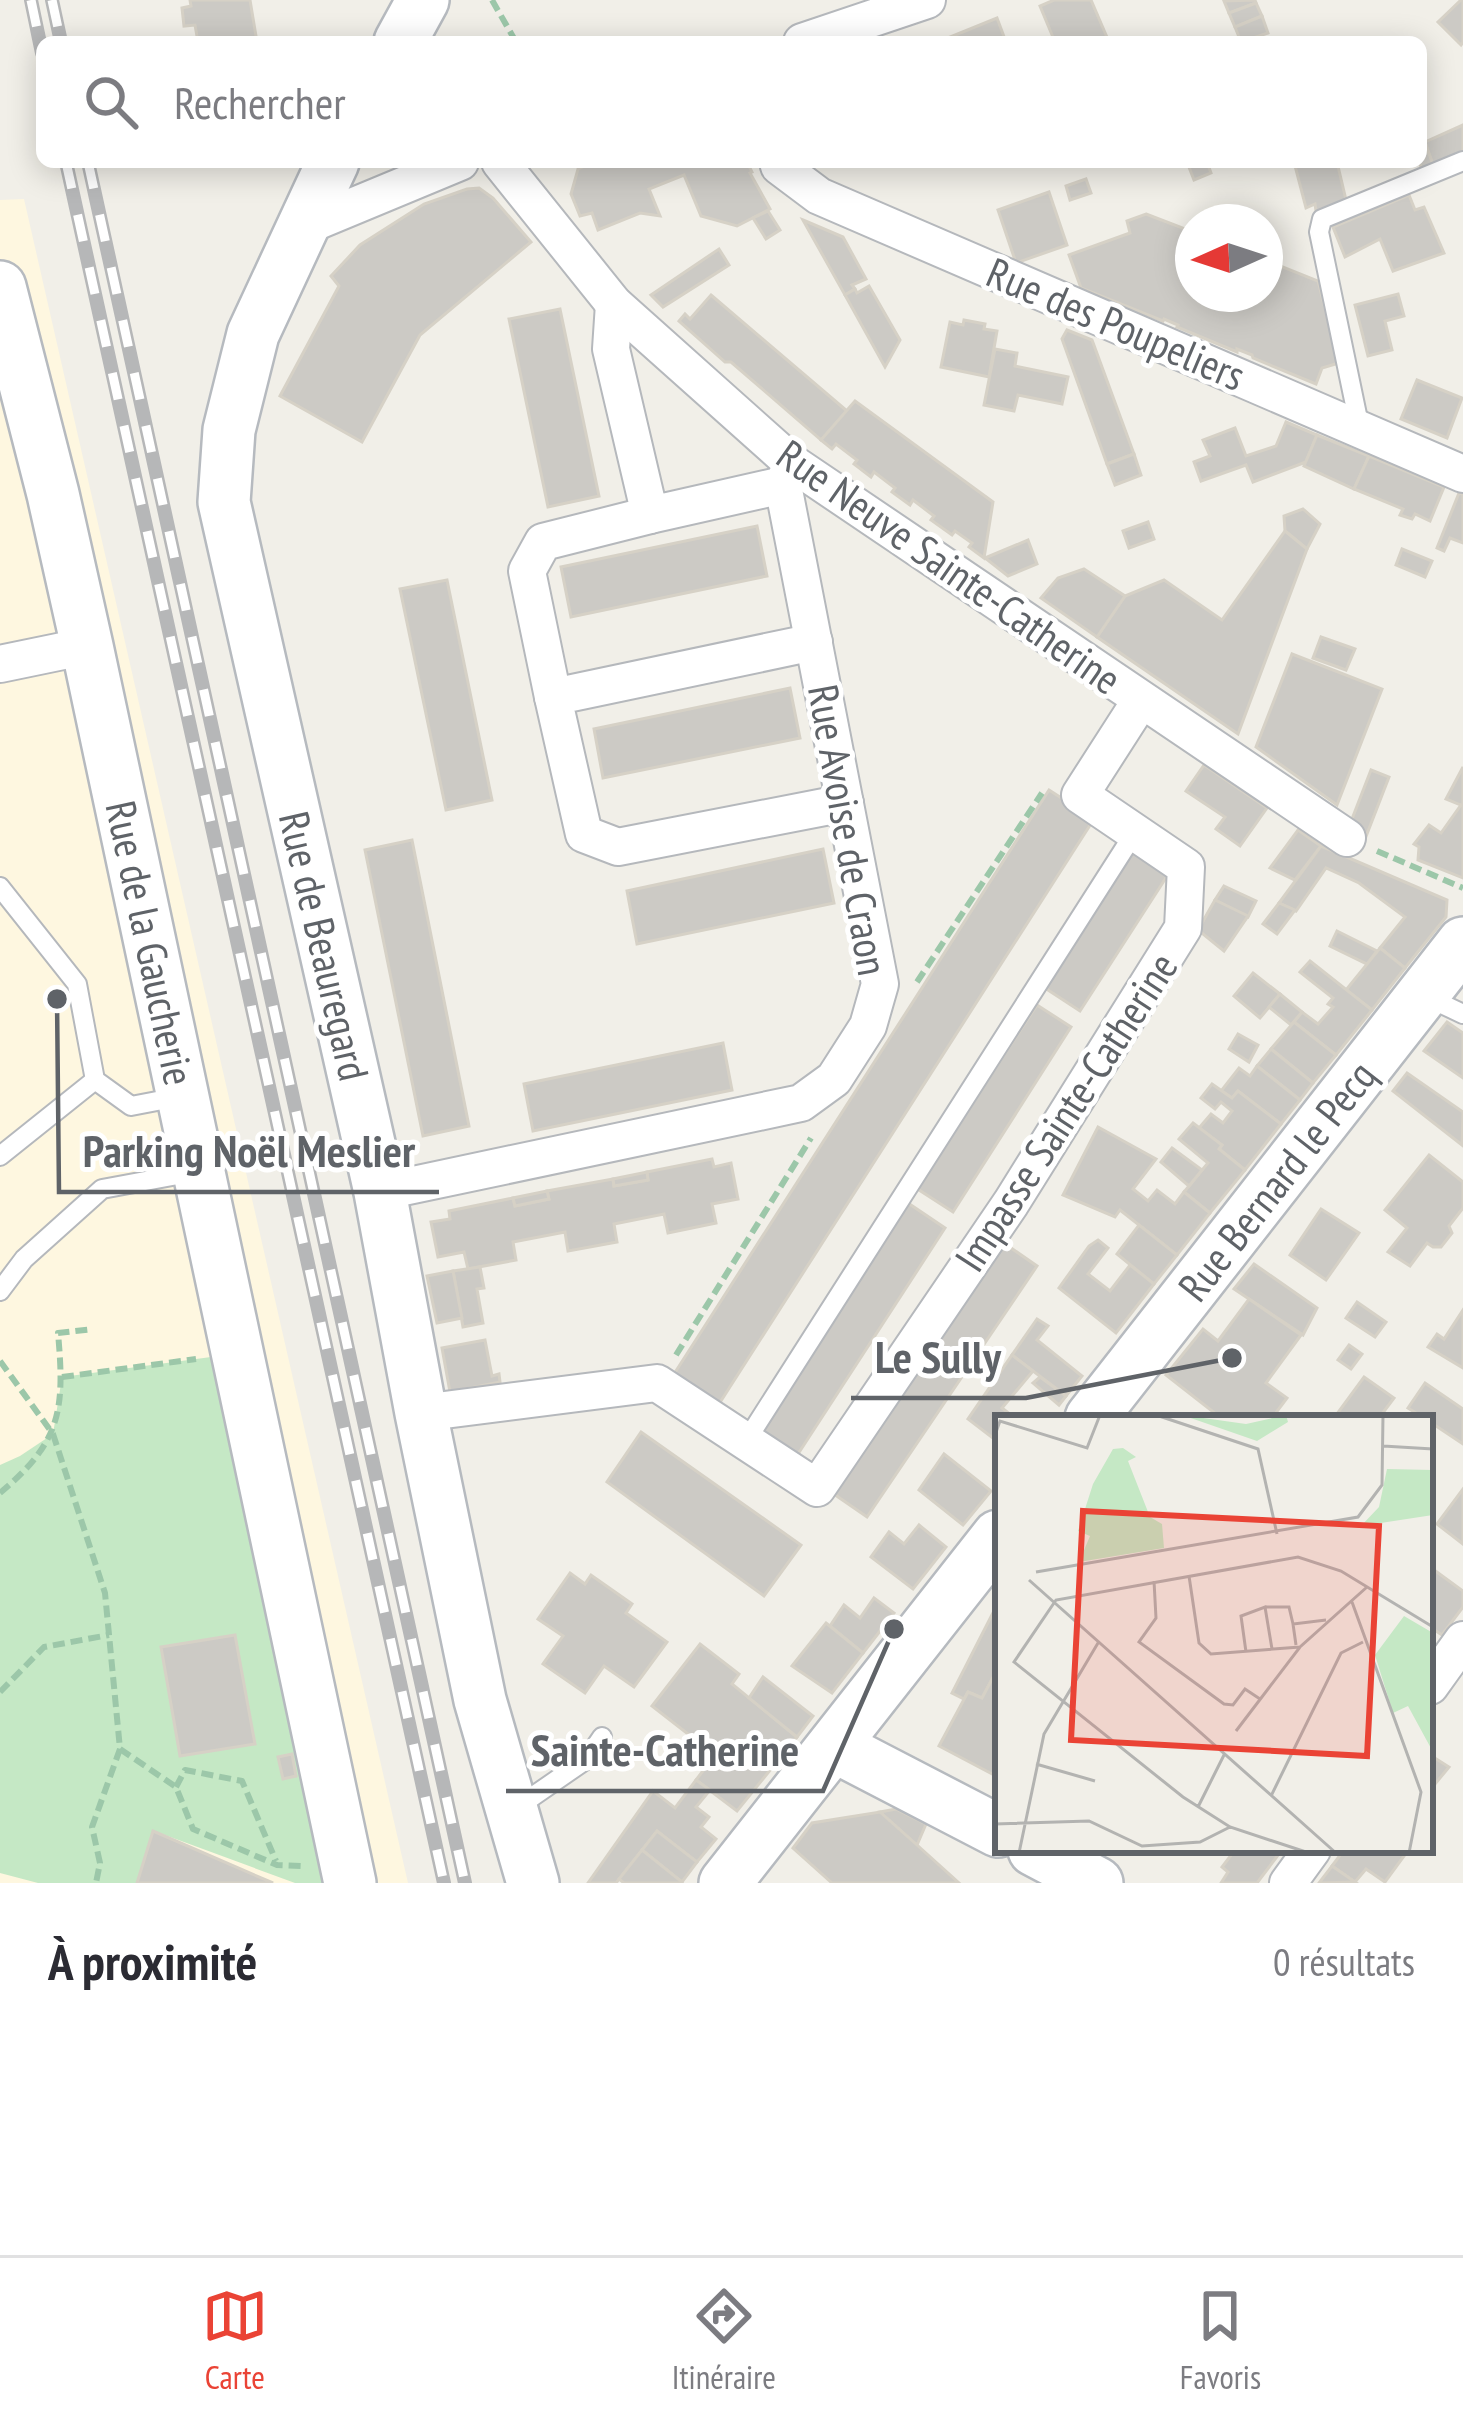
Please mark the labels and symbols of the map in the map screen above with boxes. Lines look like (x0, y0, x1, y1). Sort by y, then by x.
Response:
north arrow (1175, 204, 1283, 312)
street label: Rue des Poupeliers (979, 245, 1253, 403)
street label: Rue Neuve Sainte-Catherine (767, 427, 1132, 706)
street label: Rue Avoise de Craon (796, 680, 901, 980)
street label: Rue de la Gaucherie (94, 796, 207, 1090)
street label: Rue de Beauregard (267, 806, 382, 1086)
street label: Impasse Sainte-Catherine (942, 942, 1189, 1282)
street label: Rue Bernard le Pecq (1166, 1049, 1388, 1312)
callout: Parking Noël Meslier (59, 1111, 439, 1192)
text: Parking Noël Meslier (83, 1121, 416, 1179)
callout: Le Sully (851, 1317, 1026, 1398)
text: Le Sully (875, 1327, 1002, 1385)
inset map (995, 1415, 1433, 1853)
callout: Sainte-Catherine (506, 1710, 823, 1791)
text: Sainte-Catherine (531, 1720, 799, 1778)

